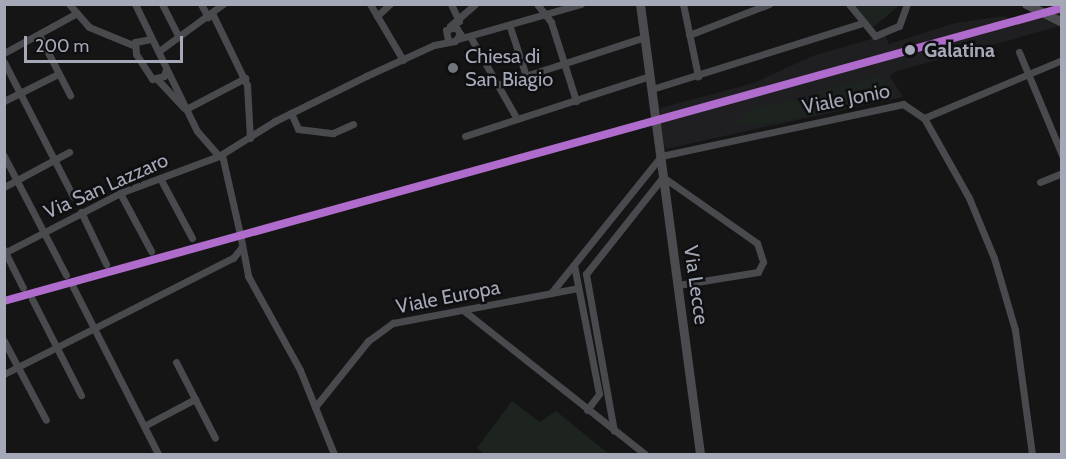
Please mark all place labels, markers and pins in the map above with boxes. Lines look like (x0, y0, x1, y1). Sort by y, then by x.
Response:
place label: Galatina (924, 38, 995, 62)
marker: Galatina (901, 41, 919, 59)
place label: Chiesa di San Biagio (465, 45, 553, 92)
marker: Chiesa di San Biagio (446, 61, 460, 75)

